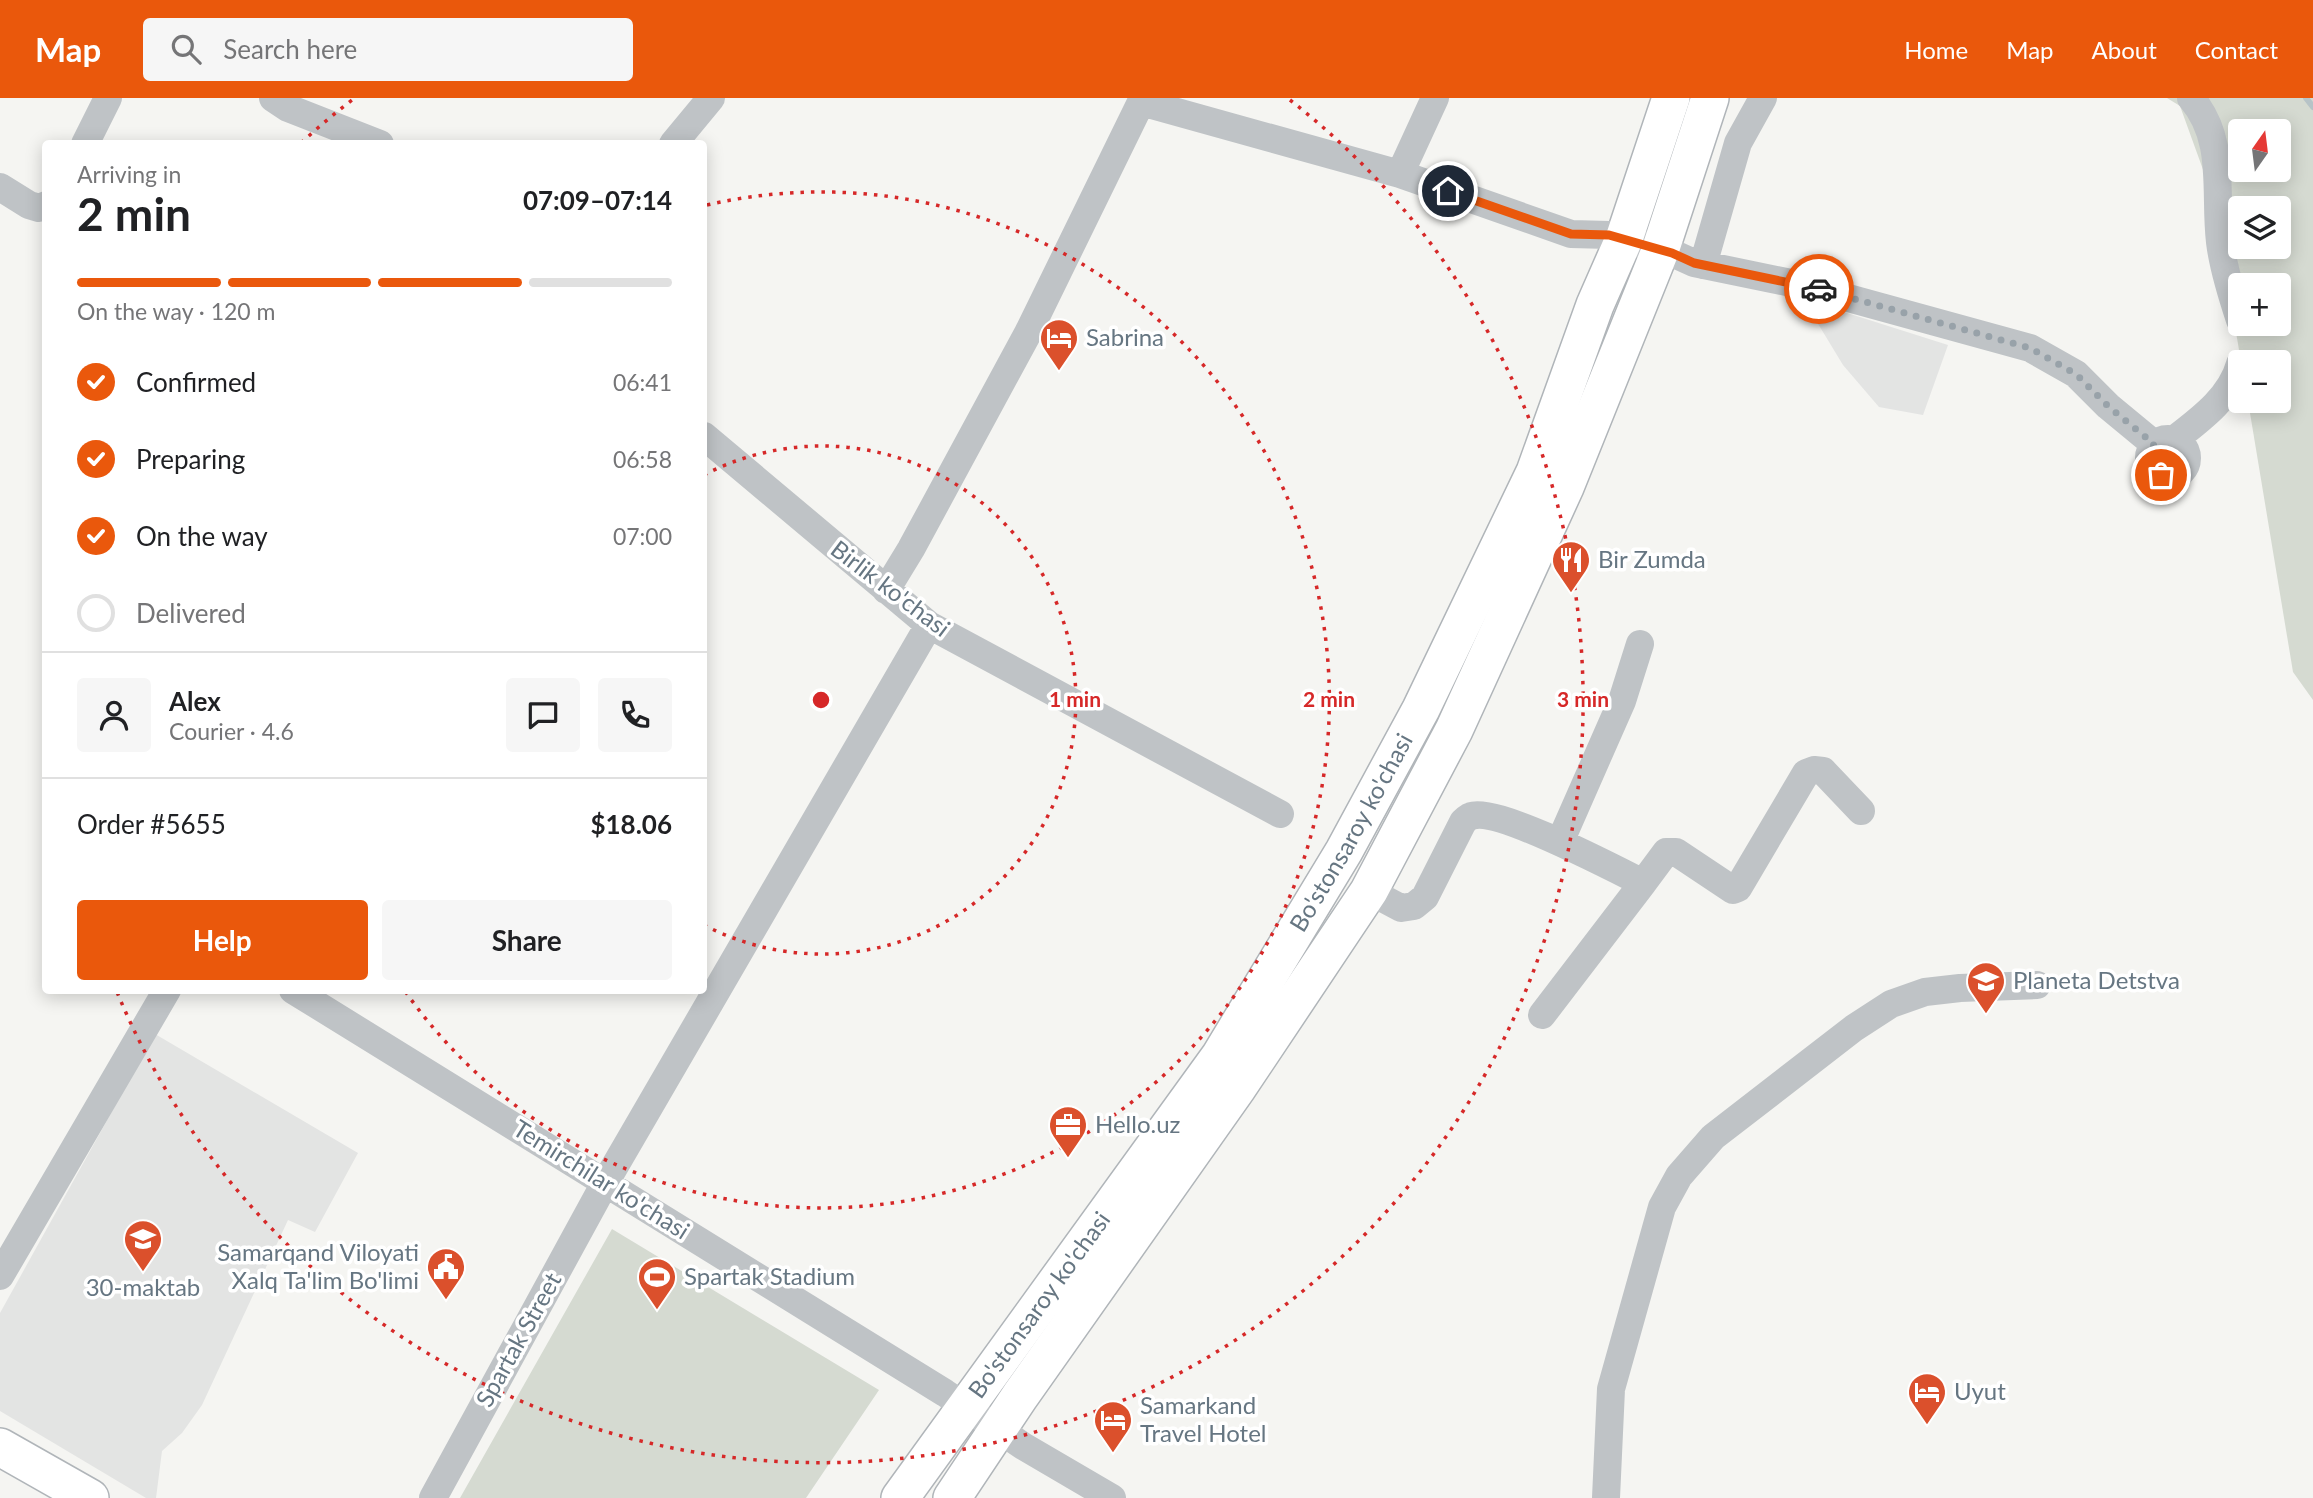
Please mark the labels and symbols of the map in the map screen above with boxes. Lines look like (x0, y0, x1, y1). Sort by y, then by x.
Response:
north arrow (2228, 119, 2291, 182)
pin (1418, 161, 1478, 221)
courier (1784, 254, 1854, 324)
hotel icon: Sabrina (1038, 317, 1080, 372)
place label: Sabrina (1086, 322, 1164, 351)
pin (2131, 445, 2191, 505)
street label: Birlik ko'chasi (826, 534, 956, 642)
restaurant icon: Bir Zumda (1550, 539, 1592, 594)
place label: Bir Zumda (1598, 544, 1706, 573)
text: 1 min (1049, 686, 1101, 711)
text: 2 min (1303, 686, 1355, 711)
text: 3 min (1557, 686, 1609, 711)
centre of rings (809, 688, 833, 712)
street label: Bo'stonsaroy ko'chasi (1283, 728, 1418, 936)
school or university icon: Planeta Detstva (1965, 960, 2007, 1015)
place label: Planeta Detstva (2013, 965, 2180, 994)
office icon: Hello.uz (1047, 1104, 1089, 1159)
place label: Hello.uz (1095, 1109, 1181, 1138)
street label: Temirchilar ko'chasi (508, 1113, 695, 1245)
street label: Bo'stonsaroy ko'chasi (961, 1206, 1115, 1403)
school or university icon: 30-maktab (122, 1218, 164, 1273)
place label: Samarqand Viloyati Xalq Ta'lim Bo'limi (217, 1237, 419, 1294)
public building icon: Samarqand Viloyati Xalq Ta'lim Bo'limi (425, 1246, 467, 1301)
sports icon: Spartak Stadium (636, 1256, 678, 1311)
place label: Spartak Stadium (684, 1261, 855, 1290)
street label: Spartak Street (469, 1267, 567, 1411)
place label: 30-maktab (86, 1272, 200, 1301)
hotel icon: Uyut (1906, 1371, 1948, 1426)
place label: Uyut (1954, 1376, 2006, 1405)
place label: Samarkand Travel Hotel (1140, 1390, 1267, 1447)
hotel icon: Samarkand Travel Hotel (1092, 1399, 1134, 1454)

